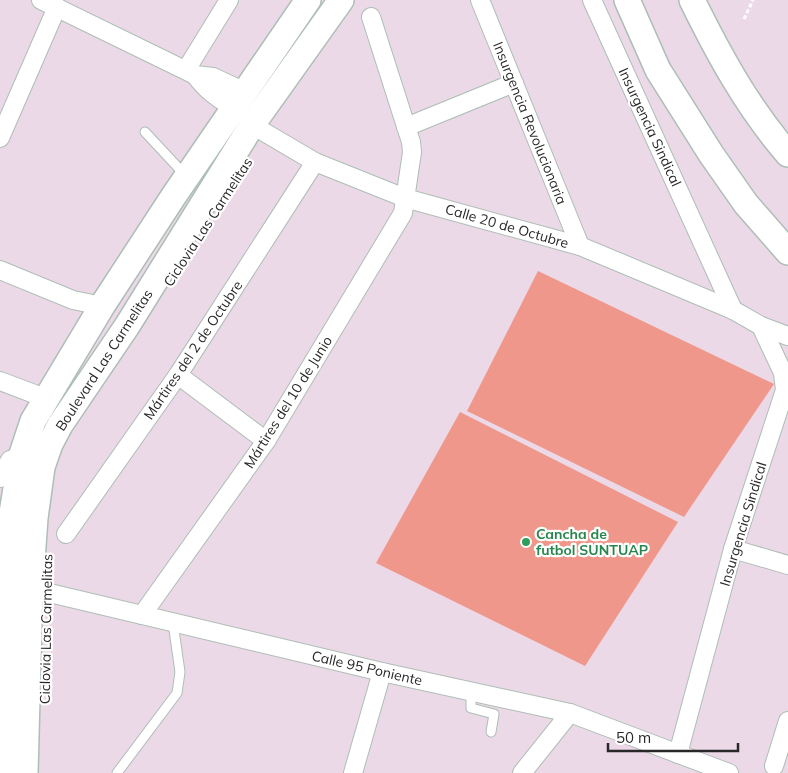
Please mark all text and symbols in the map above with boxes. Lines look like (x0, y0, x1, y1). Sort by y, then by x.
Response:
street label: Insurgencia Revolucionaria (489, 39, 571, 207)
street label: Insurgencia Sindical (615, 65, 685, 189)
street label: Ciclovia Las Carmelitas (160, 154, 256, 290)
street label: Calle 20 de Octubre (443, 200, 571, 252)
street label: Mártires del 2 de Octubre (140, 277, 246, 423)
street label: Boulevard Las Carmelitas (51, 286, 157, 434)
street label: Mártires del 10 de Junio (240, 333, 336, 471)
street label: Insurgencia Sindical (716, 460, 770, 588)
place label: Cancha de futbol SUNTUAP (536, 525, 648, 559)
marker: Cancha de futbol SUNTUAP (520, 536, 532, 548)
street label: Ciclovia Las Carmelitas (36, 554, 56, 704)
street label: Calle 95 Poniente (310, 647, 424, 689)
scale bar (608, 720, 738, 752)
text: 50 m (616, 728, 651, 747)

